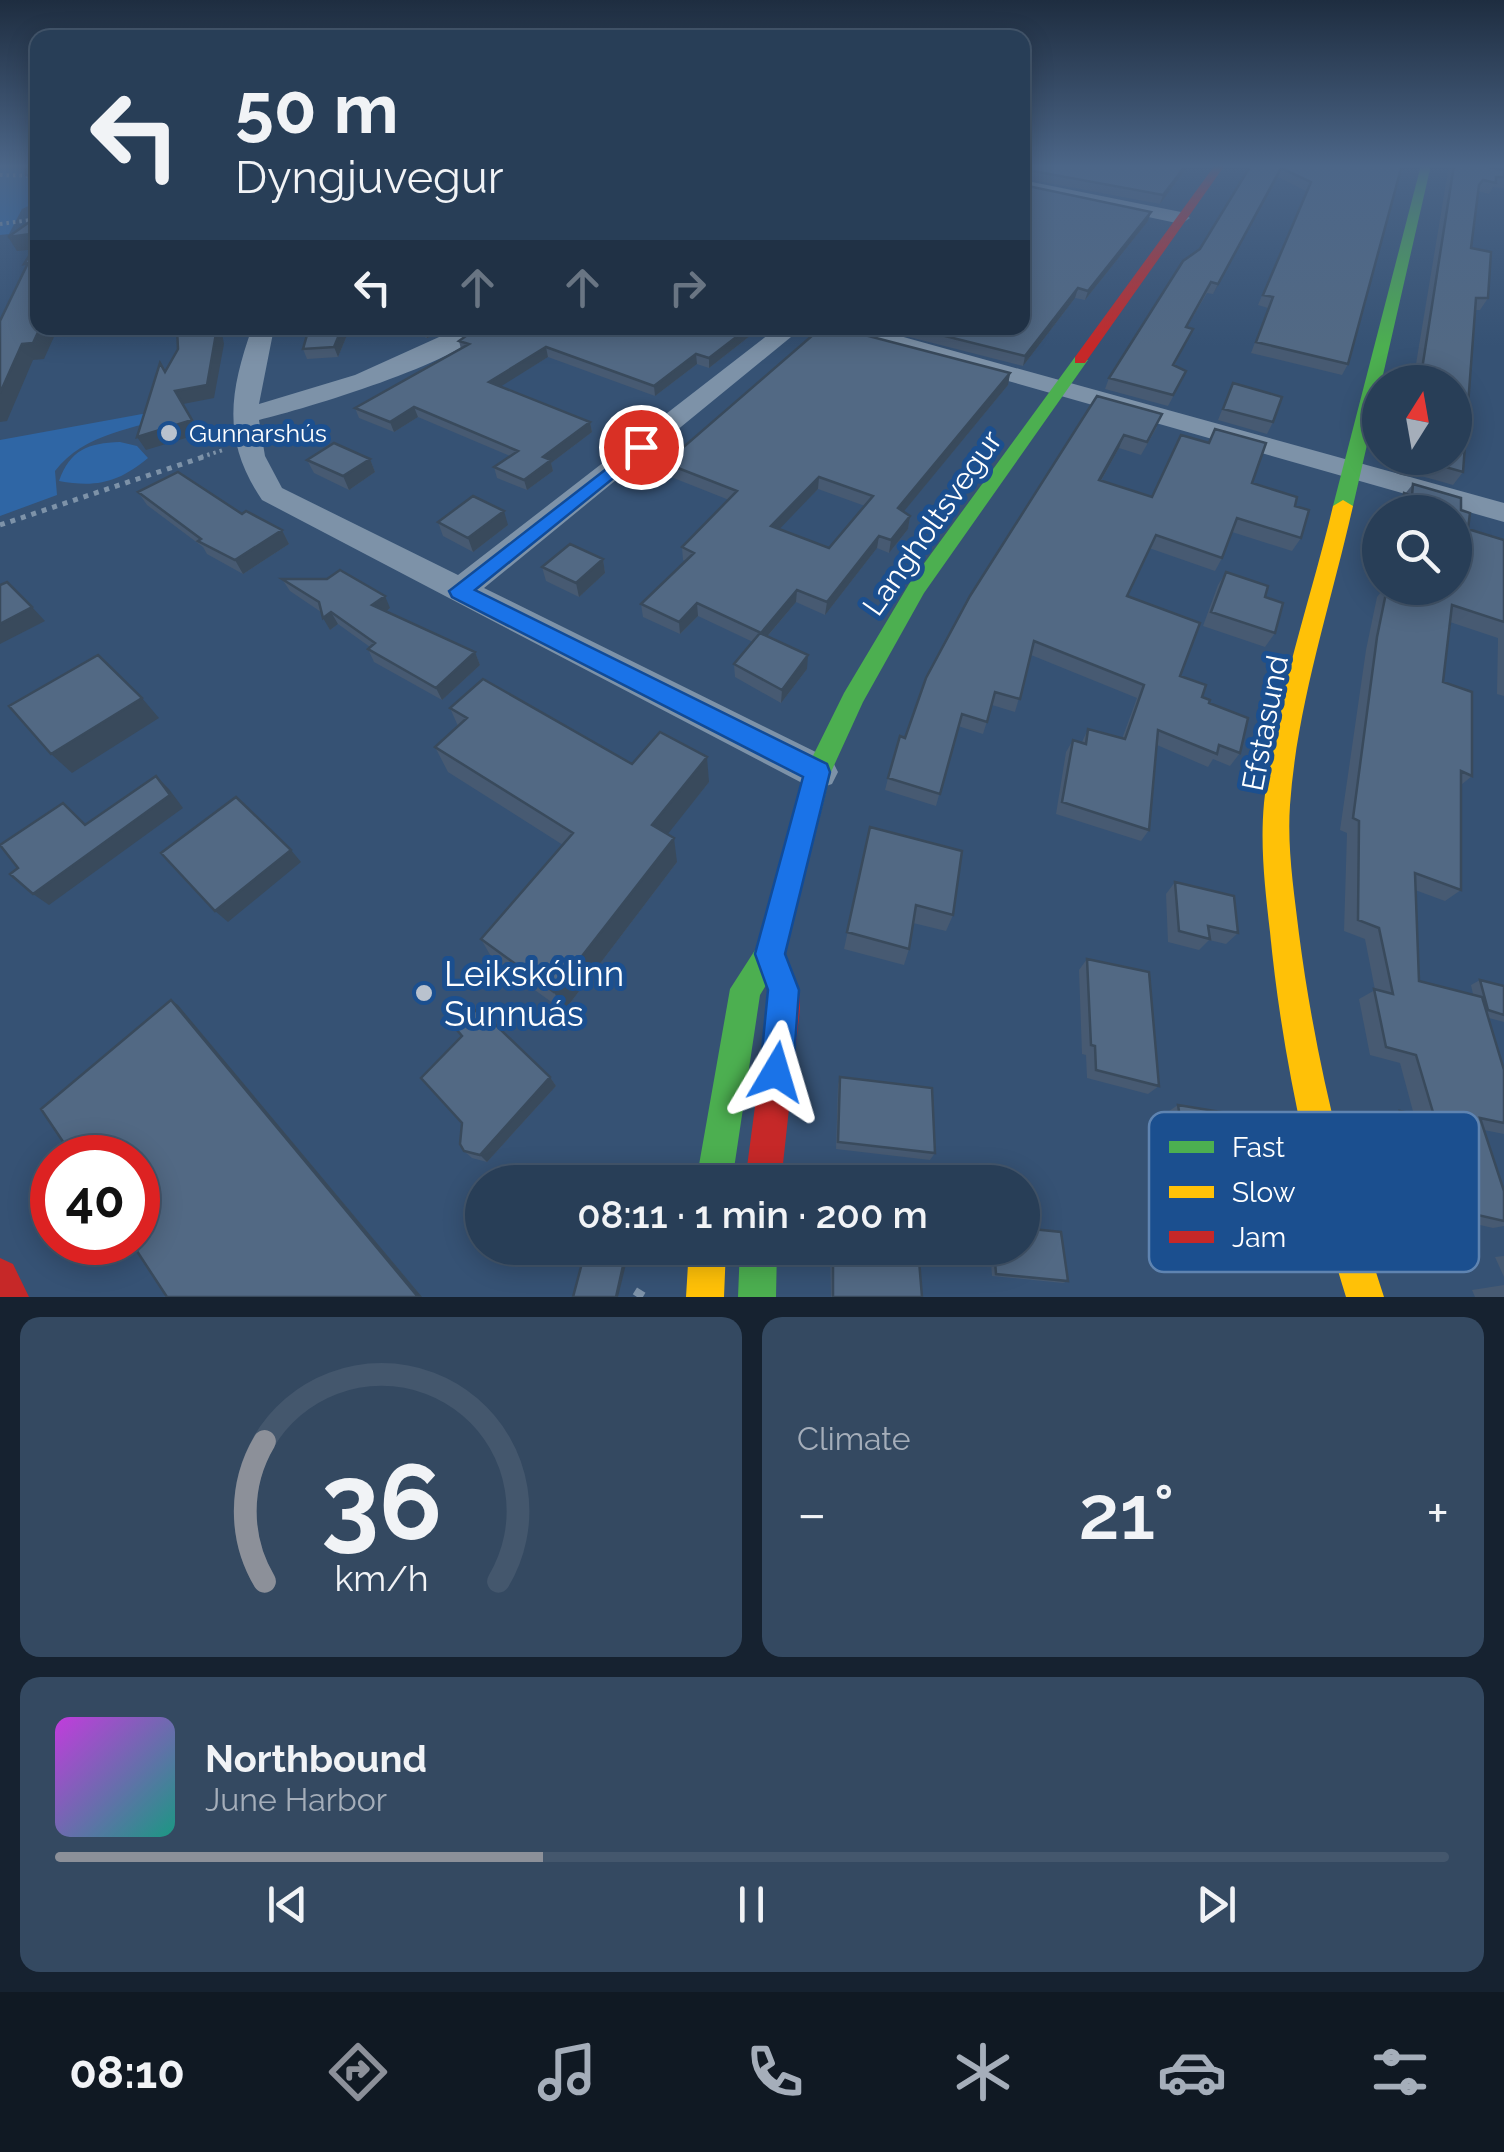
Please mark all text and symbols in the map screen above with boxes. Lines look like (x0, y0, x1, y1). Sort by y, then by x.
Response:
text: 50 m (235, 67, 399, 149)
icon: left (70, 70, 200, 200)
text: Dyngjuvegur (235, 151, 503, 204)
icon: left (345, 260, 400, 315)
icon: ahead (450, 260, 505, 315)
icon: ahead (555, 260, 610, 315)
icon: right (660, 260, 715, 315)
north arrow (1362, 365, 1472, 475)
map controls (1362, 365, 1472, 605)
pin (599, 405, 684, 490)
place label: Gunnarshús (189, 418, 327, 448)
icon: arrive (614, 420, 669, 475)
marker: Gunnarshús (158, 422, 180, 444)
street label: Langholtsvegur (855, 423, 1009, 622)
button: search (1362, 495, 1472, 605)
street label: Efstasund (1235, 652, 1295, 794)
place label: Leikskólinn Sunnuás (444, 953, 624, 1034)
marker: Leikskólinn Sunnuás (413, 982, 435, 1004)
position arrow (724, 1020, 828, 1124)
legend (1149, 1112, 1479, 1272)
text: Fast (1232, 1131, 1285, 1164)
speed limit sign: 40 (30, 1135, 160, 1265)
text: Slow (1232, 1176, 1296, 1209)
text: 08:11 · 1 min · 200 m (577, 1192, 928, 1237)
text: Jam (1232, 1221, 1286, 1254)
text: Climate (797, 1420, 911, 1457)
text: 36 (320, 1441, 442, 1563)
text: 21° (1079, 1468, 1174, 1557)
text: − (797, 1481, 827, 1546)
text: + (1426, 1481, 1449, 1546)
text: km/h (334, 1557, 428, 1599)
text: Northbound (205, 1736, 427, 1781)
text: June Harbor (205, 1781, 387, 1818)
icon: previous (260, 1877, 315, 1932)
icon: pause (724, 1877, 779, 1932)
icon: next (1189, 1877, 1244, 1932)
icon: directions (323, 2037, 393, 2107)
icon: music (532, 2037, 602, 2107)
icon: phone (740, 2037, 810, 2107)
icon: climate (948, 2037, 1018, 2107)
icon: car (1157, 2037, 1227, 2107)
icon: filters (1365, 2037, 1435, 2107)
text: 08:10 (69, 2046, 185, 2099)

